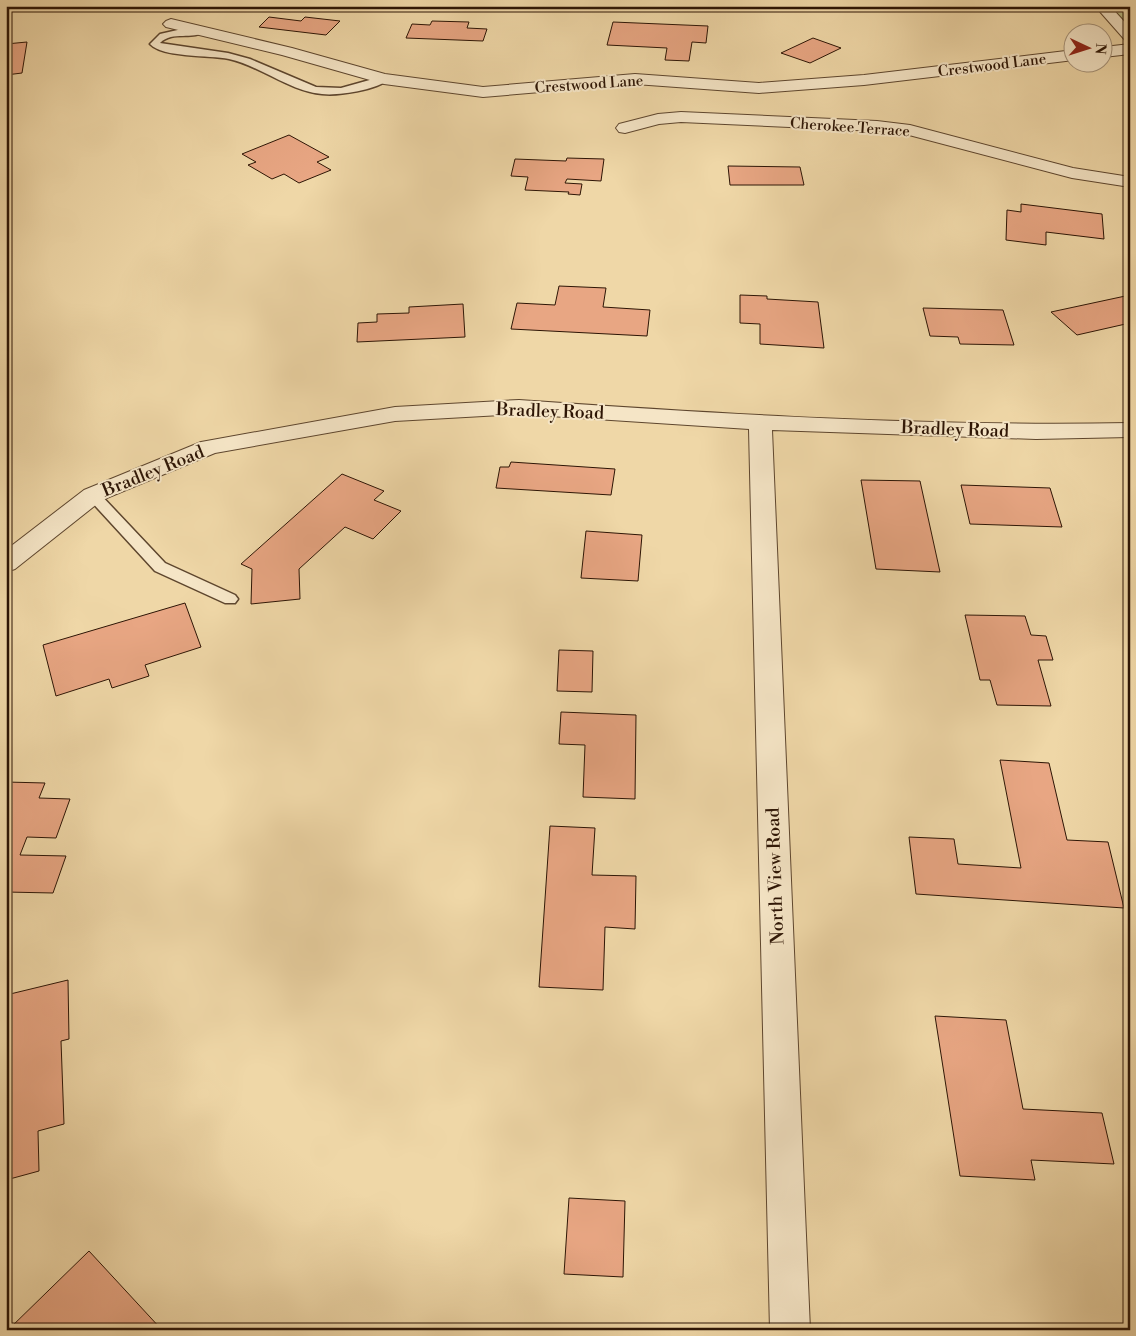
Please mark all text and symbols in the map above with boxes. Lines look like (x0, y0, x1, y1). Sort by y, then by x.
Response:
north arrow (1064, 22, 1114, 72)
text: N (1091, 43, 1109, 55)
street label: Crestwood Lane (937, 49, 1047, 82)
street label: Crestwood Lane (534, 71, 644, 98)
street label: Cherokee Terrace (789, 114, 911, 141)
street label: Bradley Road (494, 398, 605, 425)
street label: Bradley Road (899, 416, 1010, 443)
street label: Bradley Road (98, 440, 208, 503)
street label: North View Road (762, 806, 789, 945)

